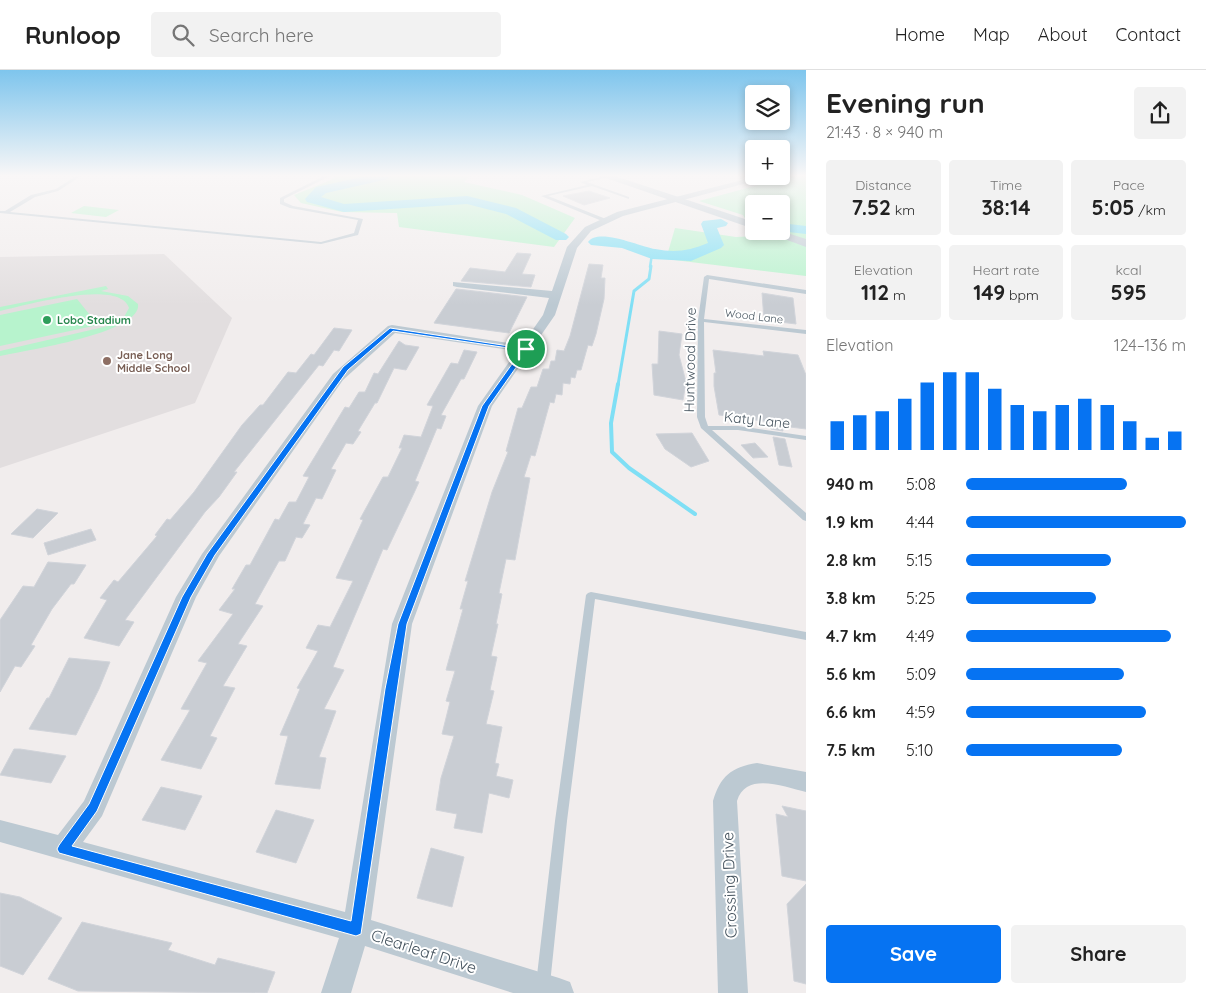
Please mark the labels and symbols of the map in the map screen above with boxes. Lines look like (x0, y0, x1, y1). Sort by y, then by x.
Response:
street label: Wood Lane (724, 305, 784, 327)
street label: Huntwood Drive (680, 307, 700, 413)
place label: Lobo Stadium (57, 313, 131, 327)
marker: Lobo Stadium (41, 314, 53, 326)
pin (505, 328, 547, 370)
place label: Jane Long Middle School (117, 348, 190, 375)
marker: Jane Long Middle School (101, 355, 113, 367)
street label: Katy Lane (723, 408, 791, 432)
street label: Crossing Drive (717, 831, 741, 939)
street label: Clearleaf Drive (369, 925, 479, 977)

